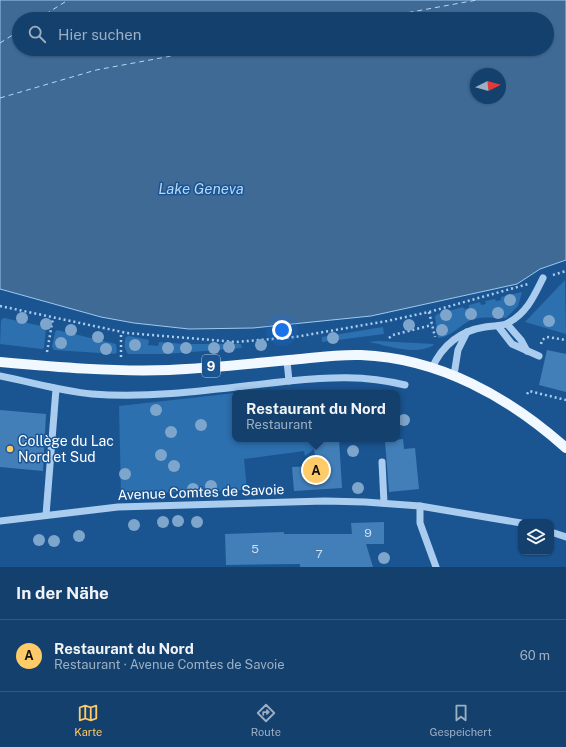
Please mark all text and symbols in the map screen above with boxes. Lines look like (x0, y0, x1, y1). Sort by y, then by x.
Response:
search box (12, 12, 554, 56)
icon: search (26, 23, 48, 45)
text: Hier suchen (58, 26, 141, 43)
north arrow (470, 68, 506, 104)
water label: Lake Geneva (158, 180, 244, 197)
your location (272, 320, 292, 340)
road number: 9 (202, 355, 220, 377)
popup (232, 390, 400, 442)
text: Restaurant du Nord (246, 400, 386, 417)
text: Restaurant (246, 417, 313, 432)
place label: Collège du Lac Nord et Sud (18, 433, 114, 465)
marker: Collège du Lac Nord et Sud (5, 444, 15, 454)
pin: A (303, 455, 329, 485)
street label: Avenue Comtes de Savoie (117, 481, 285, 503)
map controls (518, 519, 554, 555)
button: layers (518, 519, 554, 555)
house number: 9 (364, 526, 372, 540)
house number: 5 (251, 542, 259, 556)
house number: 7 (315, 547, 323, 561)
text: In der Nähe (16, 583, 109, 603)
text: Restaurant du Nord (54, 640, 194, 657)
text: A (24, 648, 34, 663)
text: 60 m (520, 648, 550, 663)
text: Restaurant · Avenue Comtes de Savoie (54, 657, 285, 672)
tab: Karte (74, 702, 102, 738)
tab: Route (251, 702, 281, 738)
tab: Gespeichert (430, 702, 492, 738)

